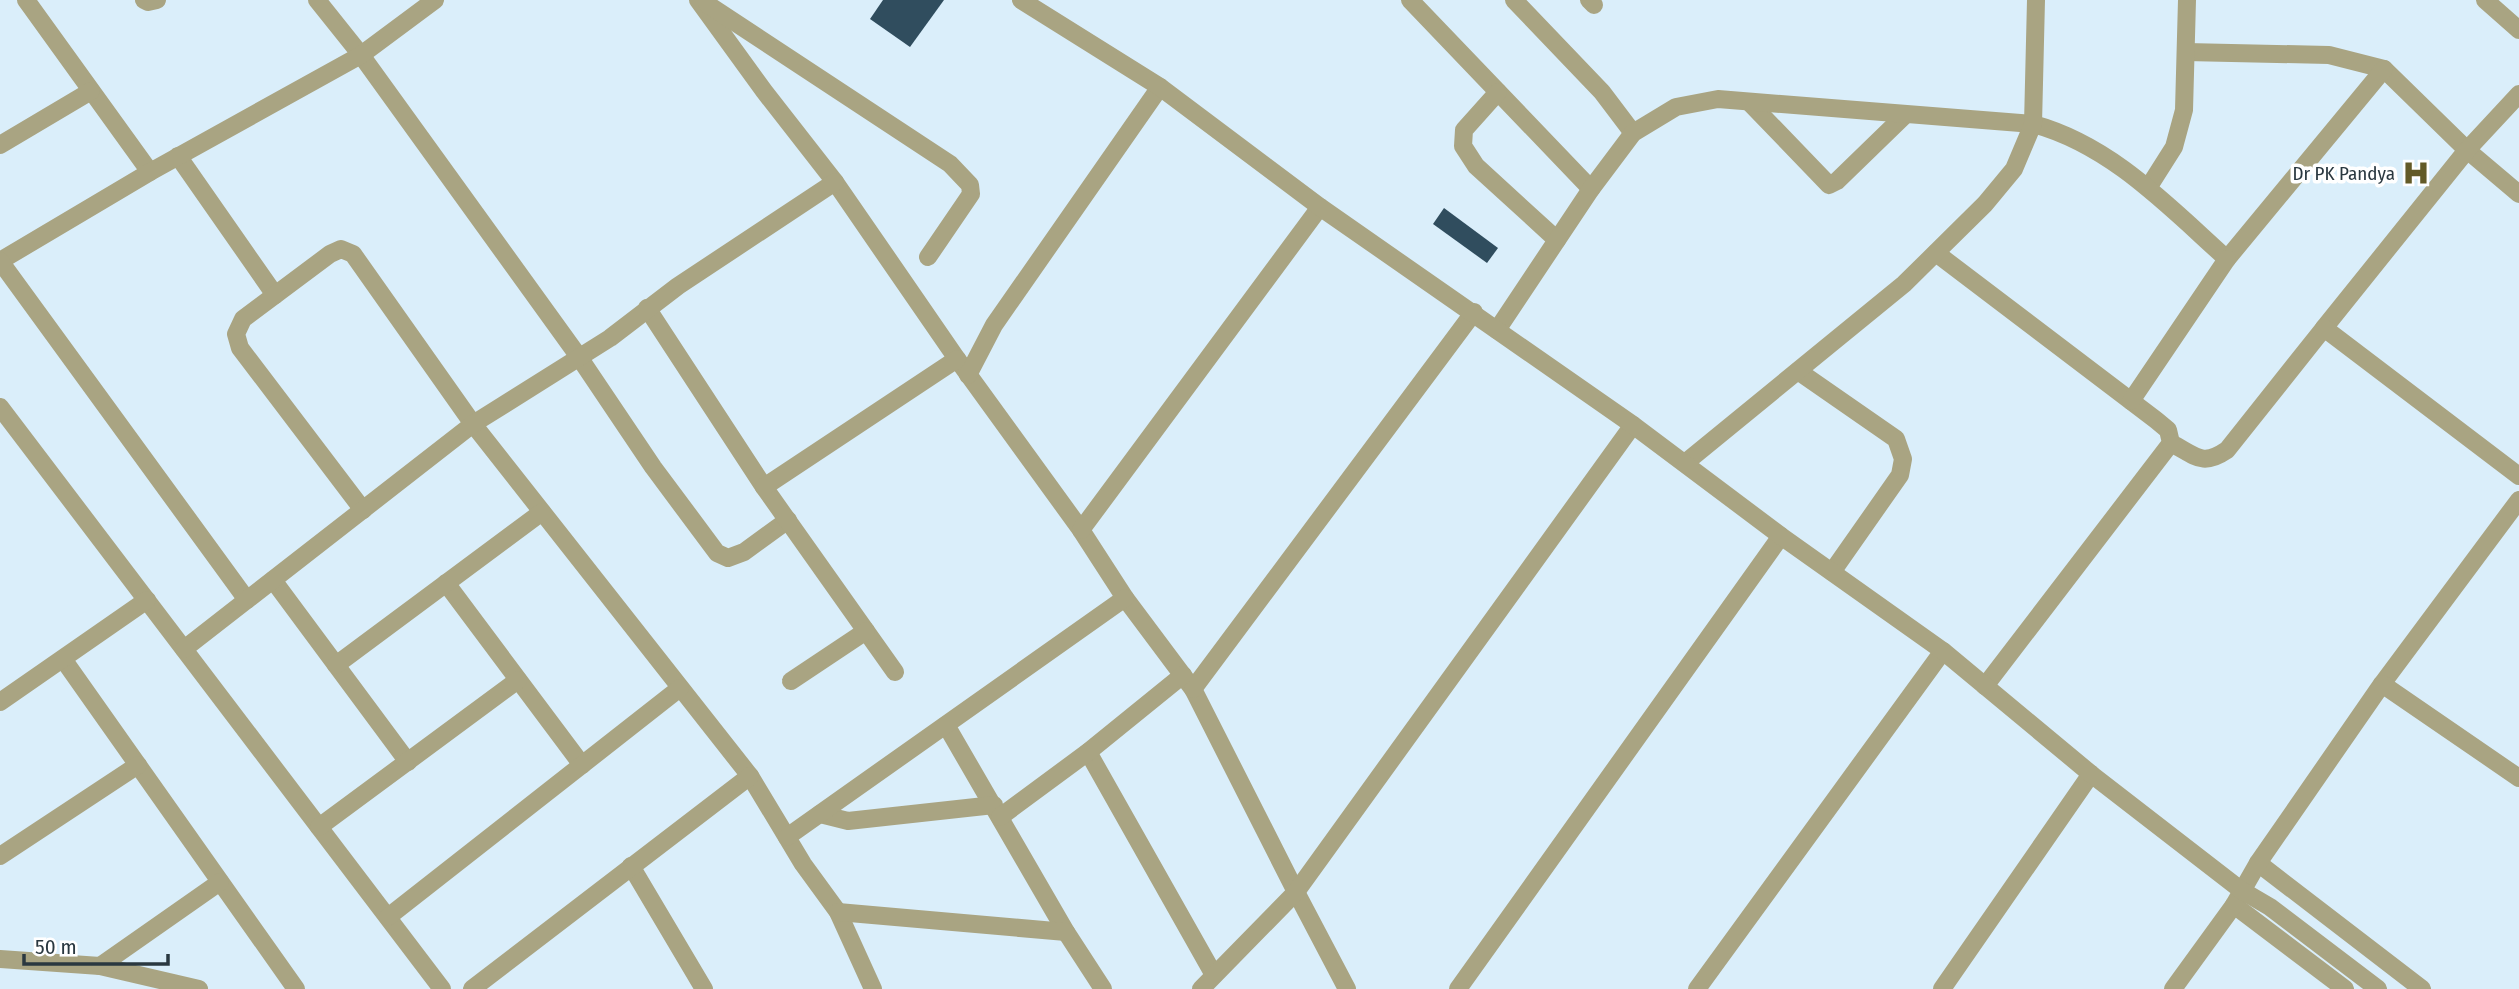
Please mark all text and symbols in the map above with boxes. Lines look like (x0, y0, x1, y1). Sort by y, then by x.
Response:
hospital icon: Dr PK Pandya (2401, 158, 2431, 188)
place label: Dr PK Pandya (2292, 162, 2395, 185)
scale bar (24, 922, 168, 966)
text: 50 m (35, 934, 77, 960)

